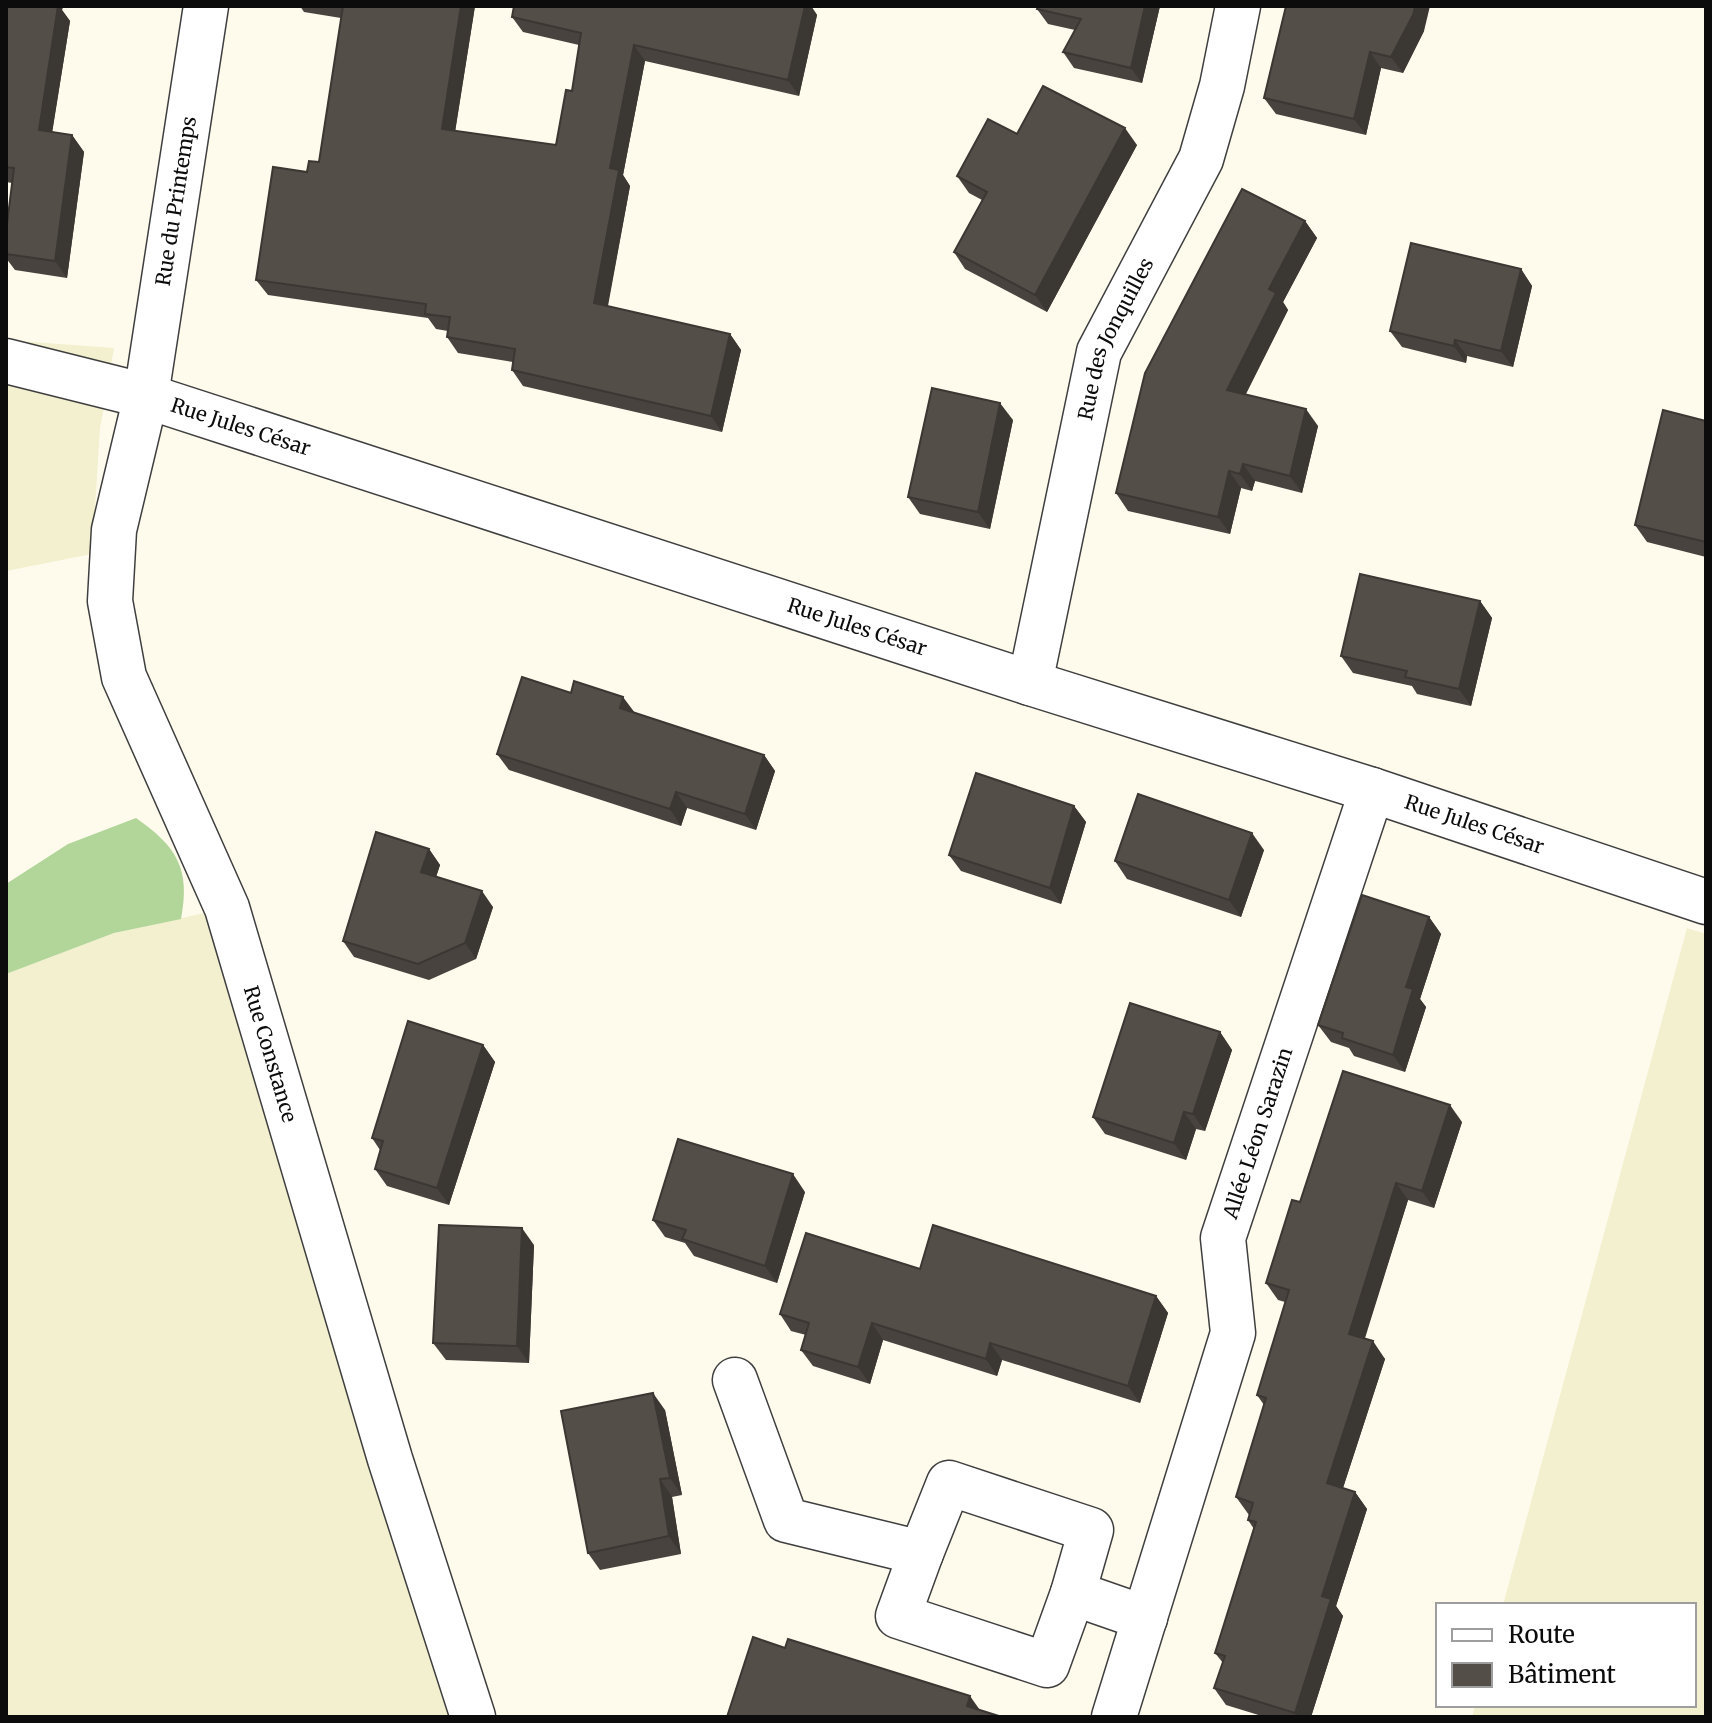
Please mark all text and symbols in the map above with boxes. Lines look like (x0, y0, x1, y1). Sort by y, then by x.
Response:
street label: Rue du Printemps (150, 114, 201, 288)
street label: Rue des Jonquilles (1072, 253, 1159, 422)
street label: Rue Jules César (168, 392, 314, 461)
street label: Rue Jules César (784, 592, 930, 661)
street label: Rue Jules César (1402, 789, 1547, 859)
street label: Rue Constance (239, 983, 303, 1125)
street label: Allée Léon Sarazin (1217, 1044, 1298, 1223)
legend (1436, 1603, 1696, 1707)
text: Route (1508, 1619, 1575, 1650)
text: Bâtiment (1508, 1659, 1617, 1690)

